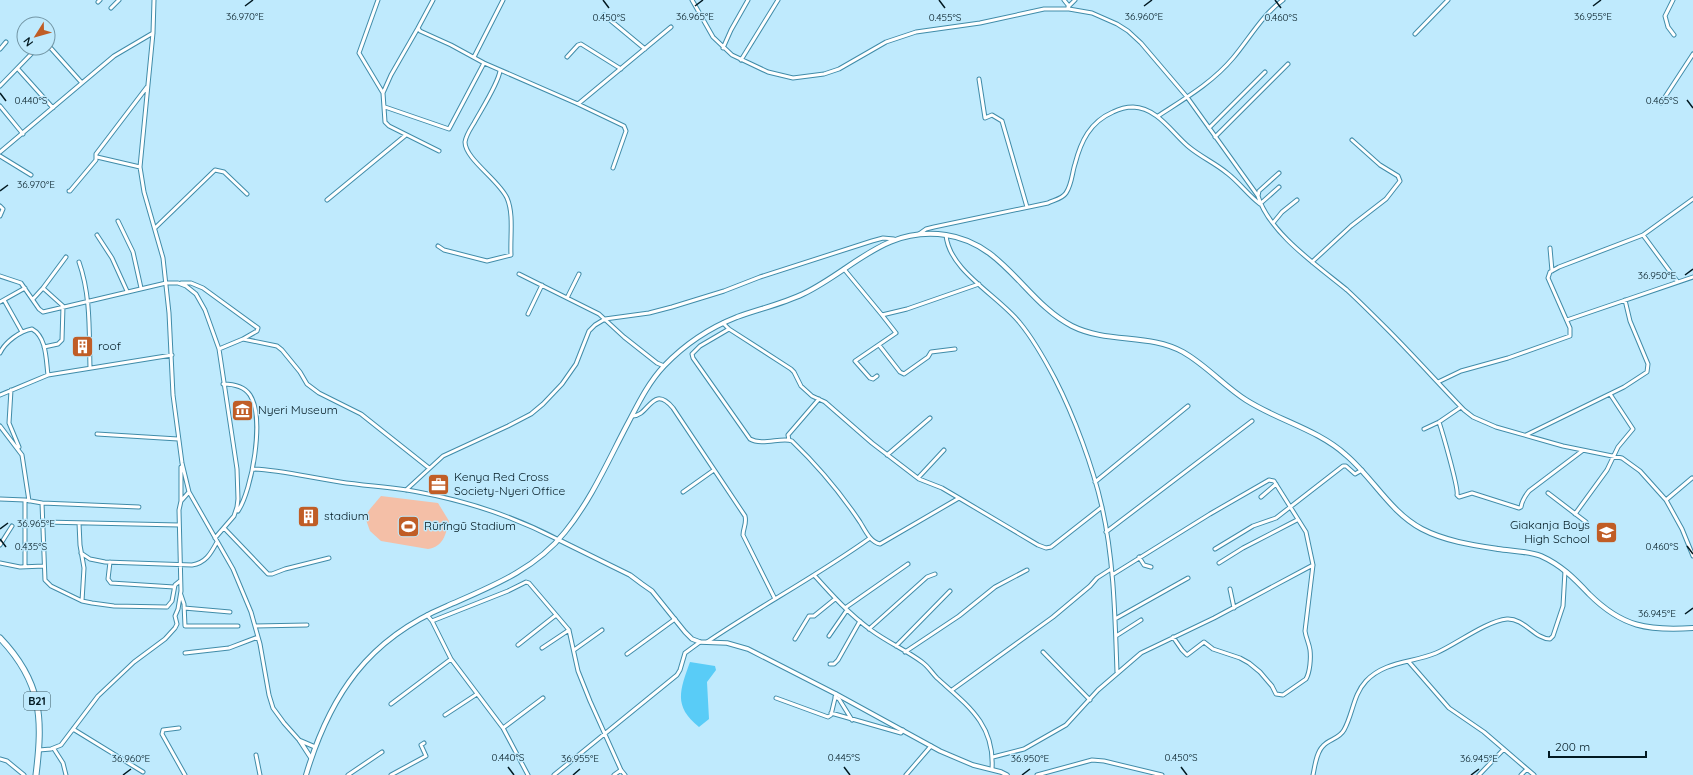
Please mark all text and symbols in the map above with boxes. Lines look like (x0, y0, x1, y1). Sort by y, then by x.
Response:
text: 36.970°E (226, 10, 264, 23)
text: 36.965°E (676, 10, 714, 23)
text: 36.960°E (1125, 10, 1163, 23)
text: 36.955°E (1574, 10, 1612, 23)
text: 0.450°S (592, 11, 626, 24)
text: 0.455°S (929, 11, 962, 24)
text: 0.460°S (1265, 11, 1298, 24)
north arrow (16, 16, 56, 56)
text: N (20, 35, 36, 49)
text: 0.440°S (15, 94, 48, 107)
text: 0.465°S (1646, 94, 1679, 107)
text: 36.970°E (17, 178, 55, 191)
text: 36.950°E (1638, 269, 1677, 282)
building icon: roof (69, 333, 95, 359)
place label: roof (98, 338, 122, 353)
museum icon: Nyeri Museum (230, 397, 256, 423)
place label: Nyeri Museum (258, 402, 338, 417)
place label: Kenya Red Cross Society-Nyeri Office (454, 469, 565, 498)
office icon: Kenya Red Cross Society-Nyeri Office (425, 471, 451, 497)
building icon: stadium (296, 503, 322, 529)
place label: stadium (324, 508, 369, 523)
sports icon: Rũrĩngũ Stadium (395, 513, 421, 539)
text: 36.965°E (17, 517, 55, 530)
place label: Giakanja Boys High School (1510, 517, 1590, 546)
place label: Rũrĩngũ Stadium (424, 518, 516, 533)
school or university icon: Giakanja Boys High School (1593, 519, 1619, 545)
text: 0.435°S (15, 540, 48, 553)
text: 0.460°S (1646, 540, 1679, 553)
text: 36.945°E (1638, 607, 1676, 620)
road number: B21 (24, 692, 50, 710)
scale bar (1549, 733, 1646, 759)
text: 200 m (1555, 739, 1590, 754)
text: 0.440°S (492, 751, 525, 764)
text: 0.445°S (828, 751, 861, 764)
text: 0.450°S (1164, 751, 1198, 764)
text: 36.960°E (112, 752, 150, 765)
text: 36.955°E (561, 752, 599, 765)
text: 36.950°E (1011, 752, 1050, 765)
text: 36.945°E (1460, 752, 1498, 765)

